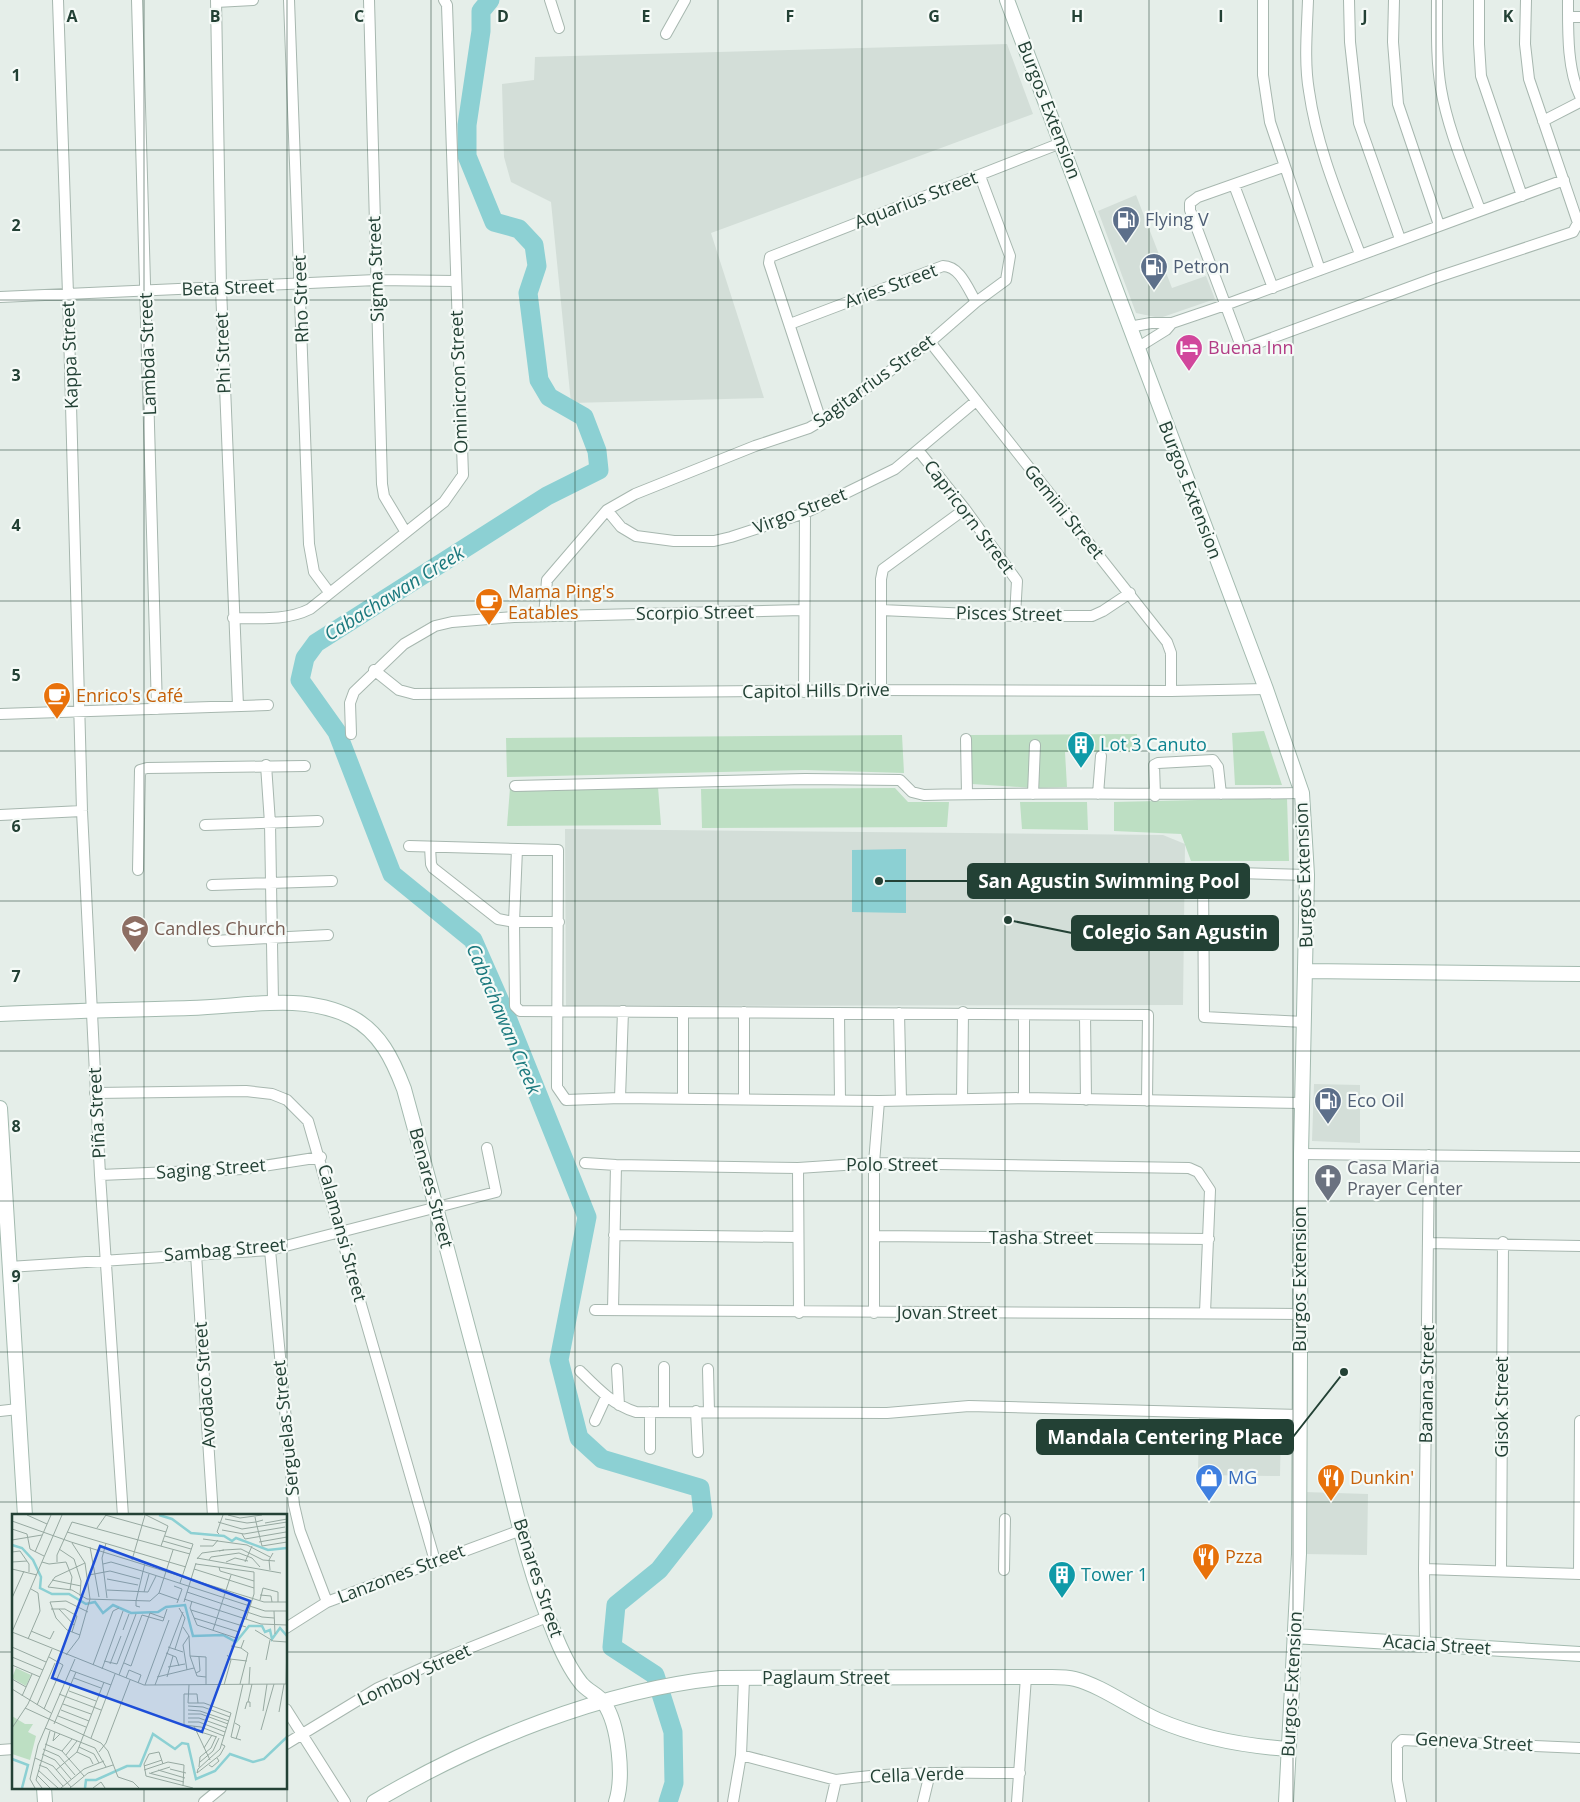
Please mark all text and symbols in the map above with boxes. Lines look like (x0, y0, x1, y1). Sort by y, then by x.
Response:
text: A (66, 5, 78, 27)
text: B (210, 5, 220, 27)
text: C (354, 5, 364, 27)
text: D (497, 5, 509, 27)
text: E (642, 5, 651, 27)
text: F (786, 5, 794, 27)
text: G (928, 5, 940, 27)
text: H (1071, 5, 1083, 27)
text: I (1218, 5, 1224, 27)
text: J (1360, 5, 1368, 27)
text: K (1503, 5, 1514, 27)
street label: Burgos Extension (1013, 37, 1087, 182)
text: 1 (11, 64, 21, 86)
street label: Aquarius Street (851, 165, 981, 234)
fuel station icon: Flying V (1111, 205, 1141, 244)
place label: Flying V (1145, 207, 1209, 231)
text: 2 (11, 214, 21, 236)
street label: Sigma Street (361, 216, 389, 322)
fuel station icon: Petron (1139, 252, 1169, 291)
place label: Petron (1173, 254, 1230, 278)
street label: Rho Street (286, 255, 314, 343)
street label: Aries Street (841, 257, 940, 313)
street label: Beta Street (181, 273, 275, 301)
street label: Lambda Street (133, 292, 161, 416)
street label: Kappa Street (55, 301, 83, 409)
street label: Ominicron Street (444, 310, 472, 454)
street label: Phi Street (209, 312, 235, 394)
street label: Sagitarrius Street (808, 328, 939, 432)
hotel icon: Buena Inn (1174, 333, 1204, 372)
place label: Buena Inn (1208, 335, 1294, 359)
text: 3 (11, 364, 21, 386)
street label: Burgos Extension (1154, 417, 1228, 562)
street label: Capricorn Street (919, 454, 1021, 578)
street label: Gemini Street (1019, 459, 1110, 564)
street label: Virgo Street (750, 481, 850, 539)
text: 4 (11, 514, 21, 536)
water label: Cabachawan Creek (319, 539, 470, 647)
place label: Mama Ping's Eatables (508, 579, 614, 624)
cafe icon: Mama Ping's Eatables (474, 587, 504, 626)
street label: Scorpio Street (636, 599, 754, 625)
street label: Pisces Street (956, 600, 1062, 626)
text: 5 (11, 664, 21, 686)
street label: Capitol Hills Drive (742, 677, 890, 703)
cafe icon: Enrico's Café (42, 681, 72, 720)
place label: Enrico's Café (76, 683, 183, 707)
building icon: Lot 3 Canuto (1066, 730, 1096, 769)
place label: Lot 3 Canuto (1100, 732, 1207, 756)
street label: Burgos Extension (1288, 802, 1318, 948)
text: 6 (11, 815, 21, 837)
callout: San Agustin Swimming Pool (968, 864, 1249, 898)
text: San Agustin Swimming Pool (978, 868, 1240, 894)
school or university icon: Candles Church (120, 914, 150, 953)
place label: Candles Church (154, 916, 286, 940)
callout: Colegio San Agustin (1072, 916, 1278, 950)
text: Colegio San Agustin (1082, 919, 1268, 945)
water label: Cabachawan Creek (461, 940, 548, 1099)
text: 7 (11, 965, 21, 987)
street label: Piña Street (82, 1067, 110, 1159)
fuel station icon: Eco Oil (1313, 1086, 1343, 1125)
place label: Eco Oil (1347, 1088, 1404, 1112)
text: 8 (11, 1115, 21, 1137)
street label: Benares Street (404, 1125, 460, 1251)
street label: Saging Street (155, 1152, 267, 1184)
street label: Polo Street (846, 1152, 938, 1176)
place label: Casa Maria Prayer Center (1347, 1155, 1463, 1200)
street label: Calamansi Street (313, 1161, 373, 1304)
church icon: Casa Maria Prayer Center (1313, 1163, 1343, 1202)
street label: Burgos Extension (1287, 1206, 1311, 1352)
street label: Tasha Street (989, 1225, 1093, 1249)
street label: Sambag Street (163, 1232, 287, 1266)
text: 9 (11, 1265, 21, 1287)
street label: Jovan Street (895, 1300, 997, 1324)
street label: Avodaco Street (188, 1321, 220, 1449)
street label: Banana Street (1413, 1324, 1439, 1444)
street label: Gisok Street (1489, 1356, 1513, 1458)
street label: Serguelas Street (266, 1359, 304, 1497)
callout: Mandala Centering Place (1037, 1420, 1293, 1454)
text: Mandala Centering Place (1047, 1424, 1283, 1450)
shop icon: MG (1194, 1463, 1224, 1502)
restaurant icon: Dunkin' (1316, 1463, 1346, 1502)
place label: MG (1228, 1465, 1257, 1489)
place label: Dunkin' (1350, 1465, 1414, 1489)
inset map (12, 1514, 288, 1790)
street label: Benares Street (508, 1515, 569, 1640)
street label: Lanzones Street (334, 1538, 468, 1608)
restaurant icon: Pzza (1191, 1542, 1221, 1581)
place label: Pzza (1225, 1544, 1263, 1568)
building icon: Tower 1 (1047, 1560, 1077, 1599)
place label: Tower 1 (1081, 1562, 1148, 1586)
street label: Burgos Extension (1275, 1610, 1307, 1757)
street label: Acacia Street (1382, 1628, 1492, 1660)
street label: Lomboy Street (353, 1637, 474, 1711)
street label: Paglaum Street (762, 1665, 890, 1689)
street label: Geneva Street (1414, 1726, 1534, 1756)
street label: Cella Verde (869, 1760, 965, 1788)

